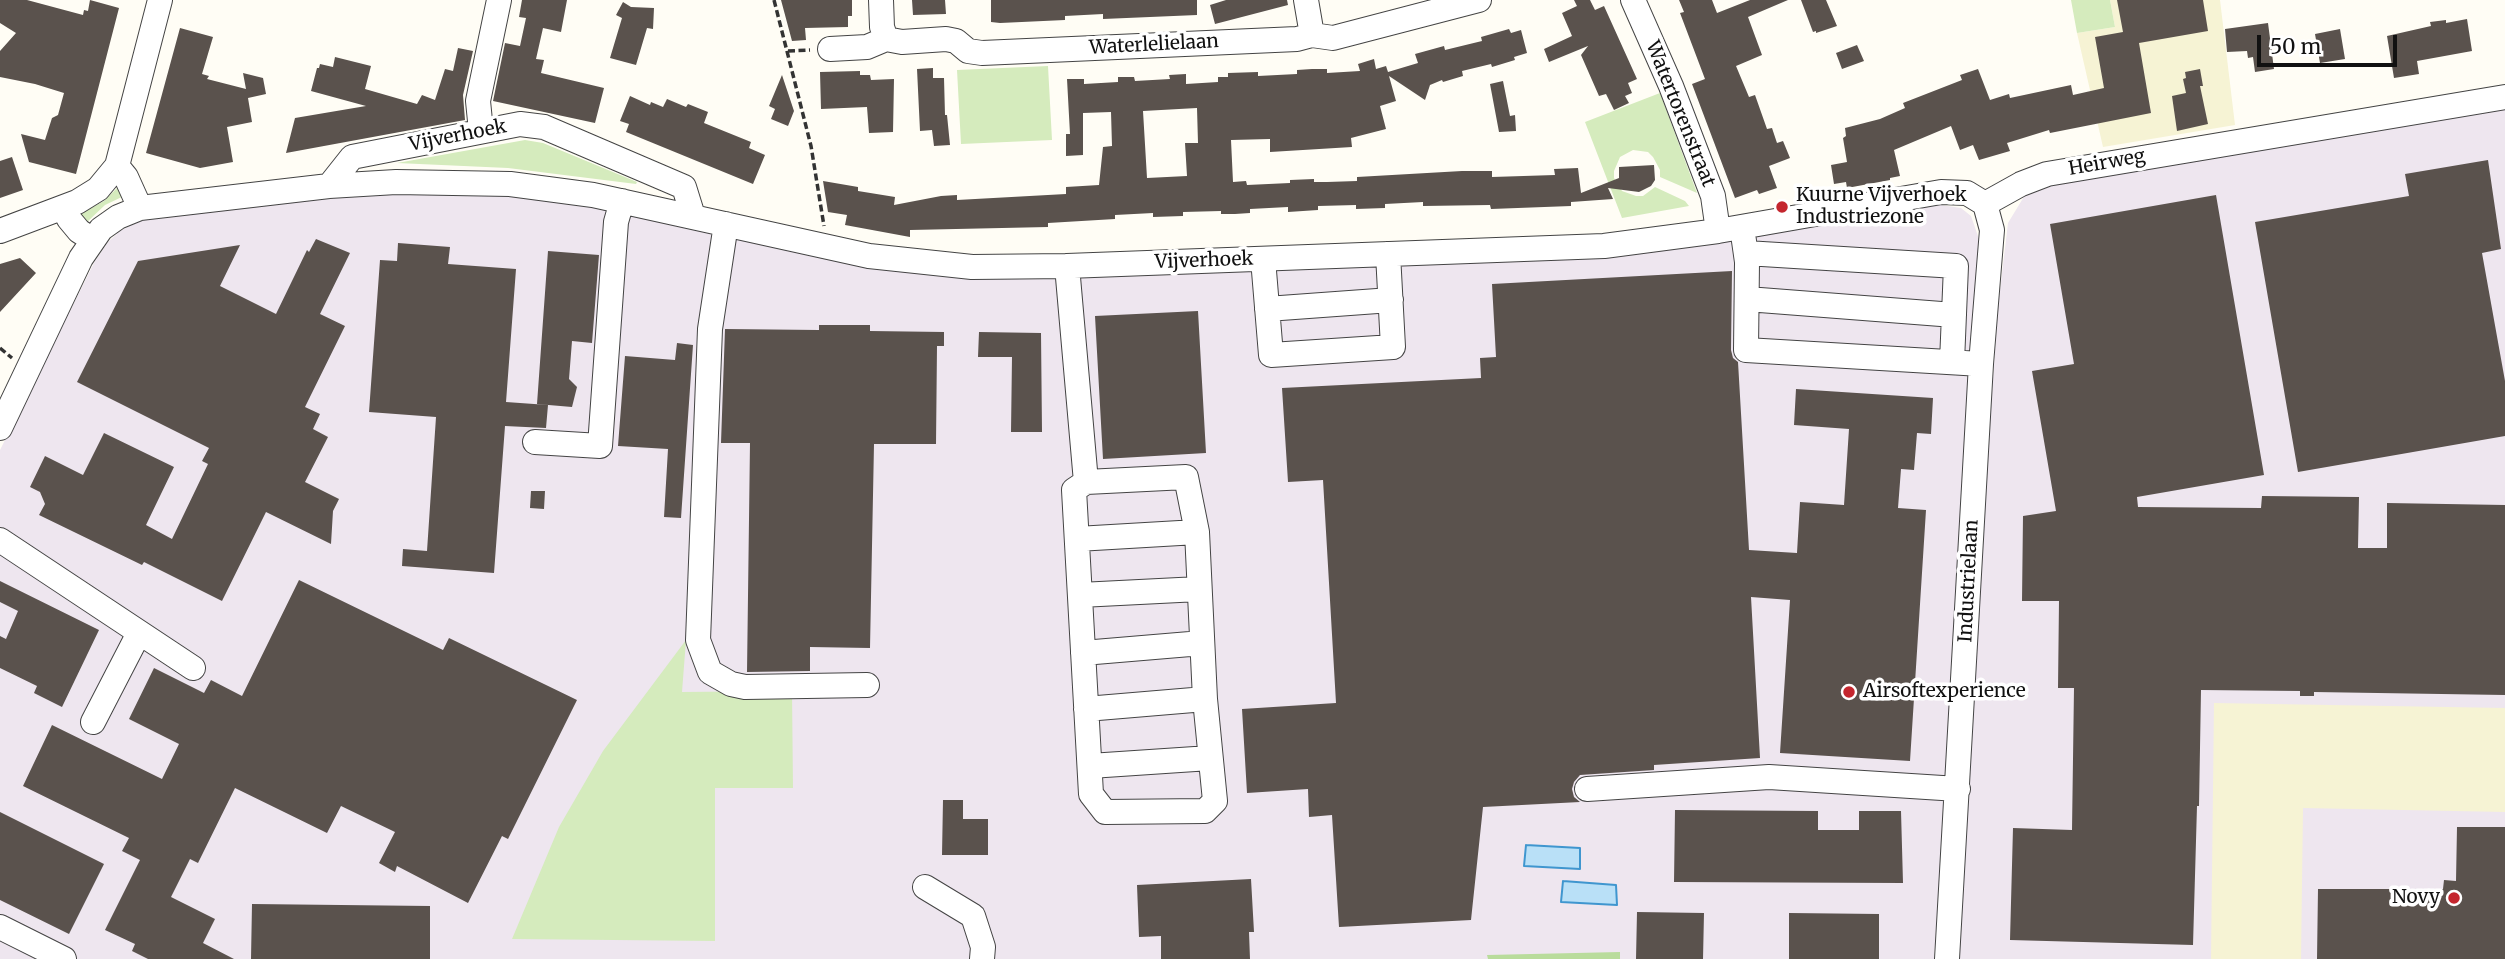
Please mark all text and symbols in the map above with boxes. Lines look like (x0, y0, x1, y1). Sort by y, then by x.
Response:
scale bar (2260, 21, 2400, 65)
street label: Waterlelielaan (1089, 30, 1219, 60)
text: 50 m (2270, 33, 2321, 60)
street label: Watertorenstraat (1640, 38, 1720, 190)
street label: Vijverhoek (407, 115, 509, 157)
street label: Heirweg (2067, 145, 2147, 181)
place label: Kuurne Vijverhoek Industriezone (1796, 185, 1967, 229)
marker: Kuurne Vijverhoek Industriezone (1774, 199, 1790, 215)
street label: Vijverhoek (1154, 248, 1254, 274)
street label: Industrielaan (1954, 519, 1984, 643)
place label: Airsoftexperience (1863, 681, 2026, 703)
marker: Airsoftexperience (1841, 684, 1857, 700)
place label: Novy (2392, 887, 2440, 909)
marker: Novy (2446, 890, 2462, 906)

